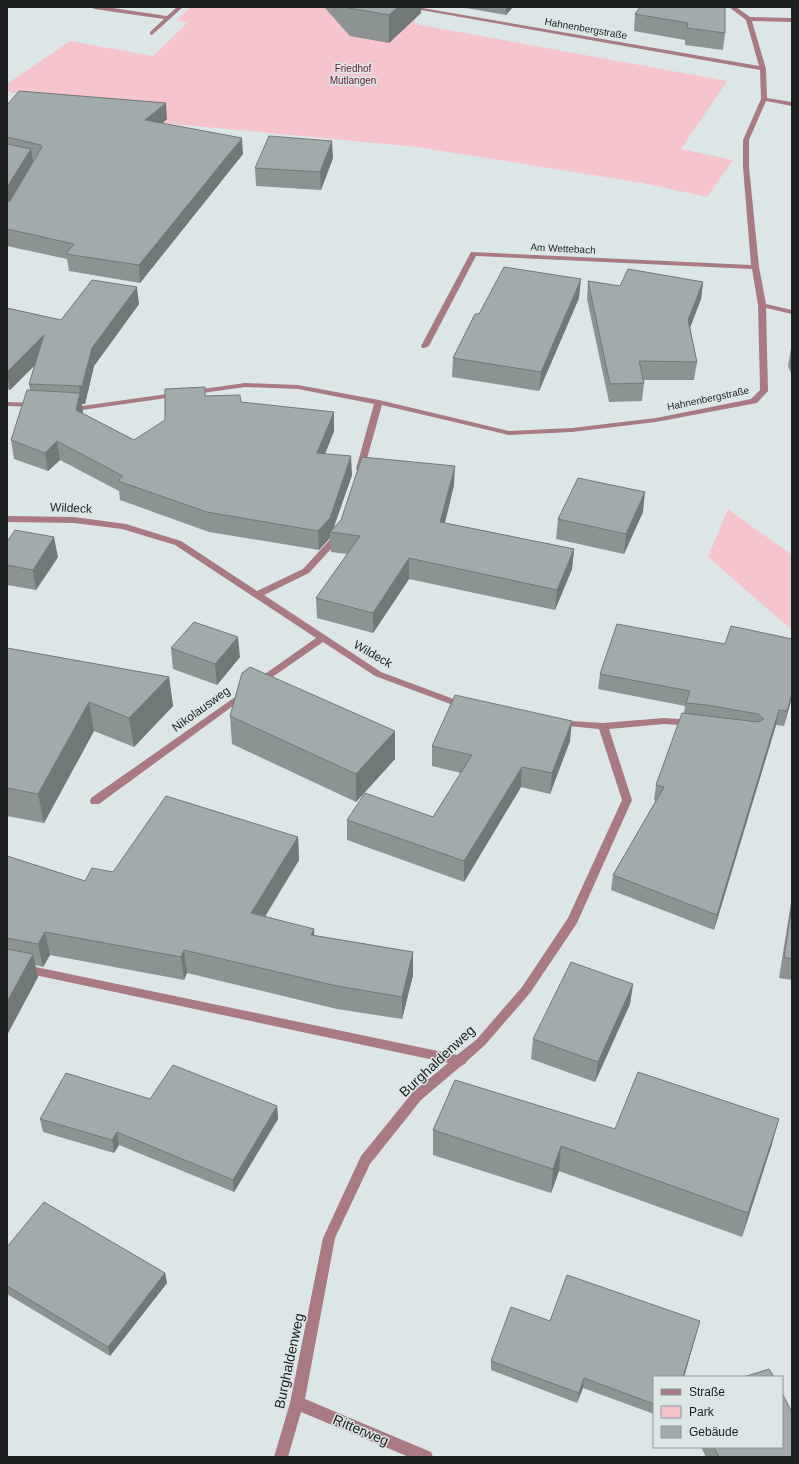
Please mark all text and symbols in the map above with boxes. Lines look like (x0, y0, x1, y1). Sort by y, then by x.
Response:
street label: Hahnenbergstraße (544, 16, 628, 41)
park label: Friedhof Mutlangen (330, 63, 376, 86)
street label: Am Wettebach (530, 241, 596, 256)
street label: Hahnenbergstraße (666, 384, 750, 413)
street label: Wildeck (50, 500, 93, 516)
street label: Wildeck (351, 637, 396, 671)
street label: Nikolausweg (169, 683, 233, 735)
street label: Burghaldenweg (396, 1022, 478, 1100)
street label: Burghaldenweg (271, 1312, 307, 1410)
legend (653, 1376, 783, 1448)
text: Straße (689, 1385, 725, 1399)
text: Park (689, 1405, 715, 1419)
street label: Ritterweg (331, 1411, 391, 1449)
text: Gebäude (689, 1425, 739, 1439)

